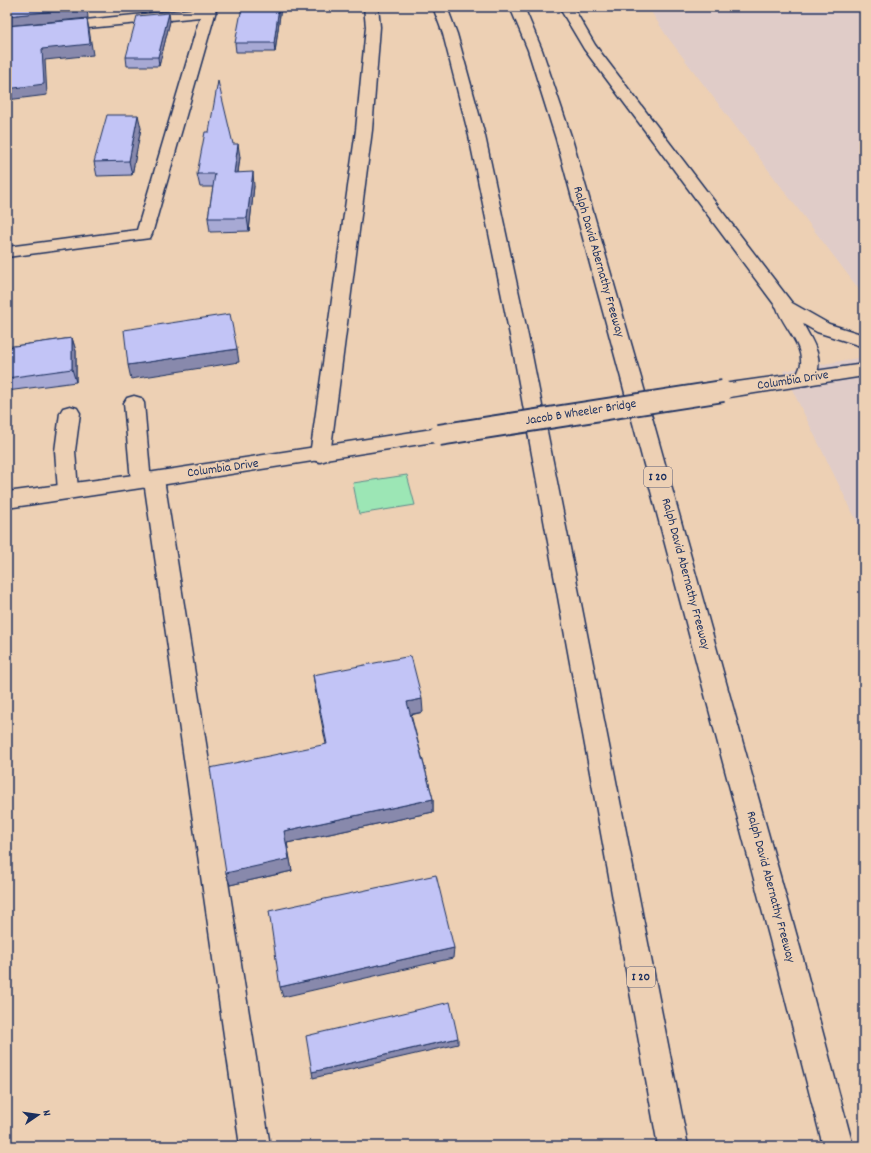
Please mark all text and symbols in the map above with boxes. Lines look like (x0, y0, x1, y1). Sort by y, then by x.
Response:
street label: Ralph David Abernathy Freeway (567, 184, 629, 340)
street label: Columbia Drive (756, 366, 830, 396)
street label: Jacob B Wheeler Bridge (524, 395, 638, 431)
street label: Columbia Drive (186, 455, 260, 483)
road number: I 20 (644, 467, 672, 487)
street label: Ralph David Abernathy Freeway (656, 496, 715, 653)
street label: Ralph David Abernathy Freeway (741, 809, 800, 966)
road number: I 20 (627, 967, 655, 987)
north arrow (18, 1095, 58, 1135)
text: N (37, 1109, 54, 1118)

